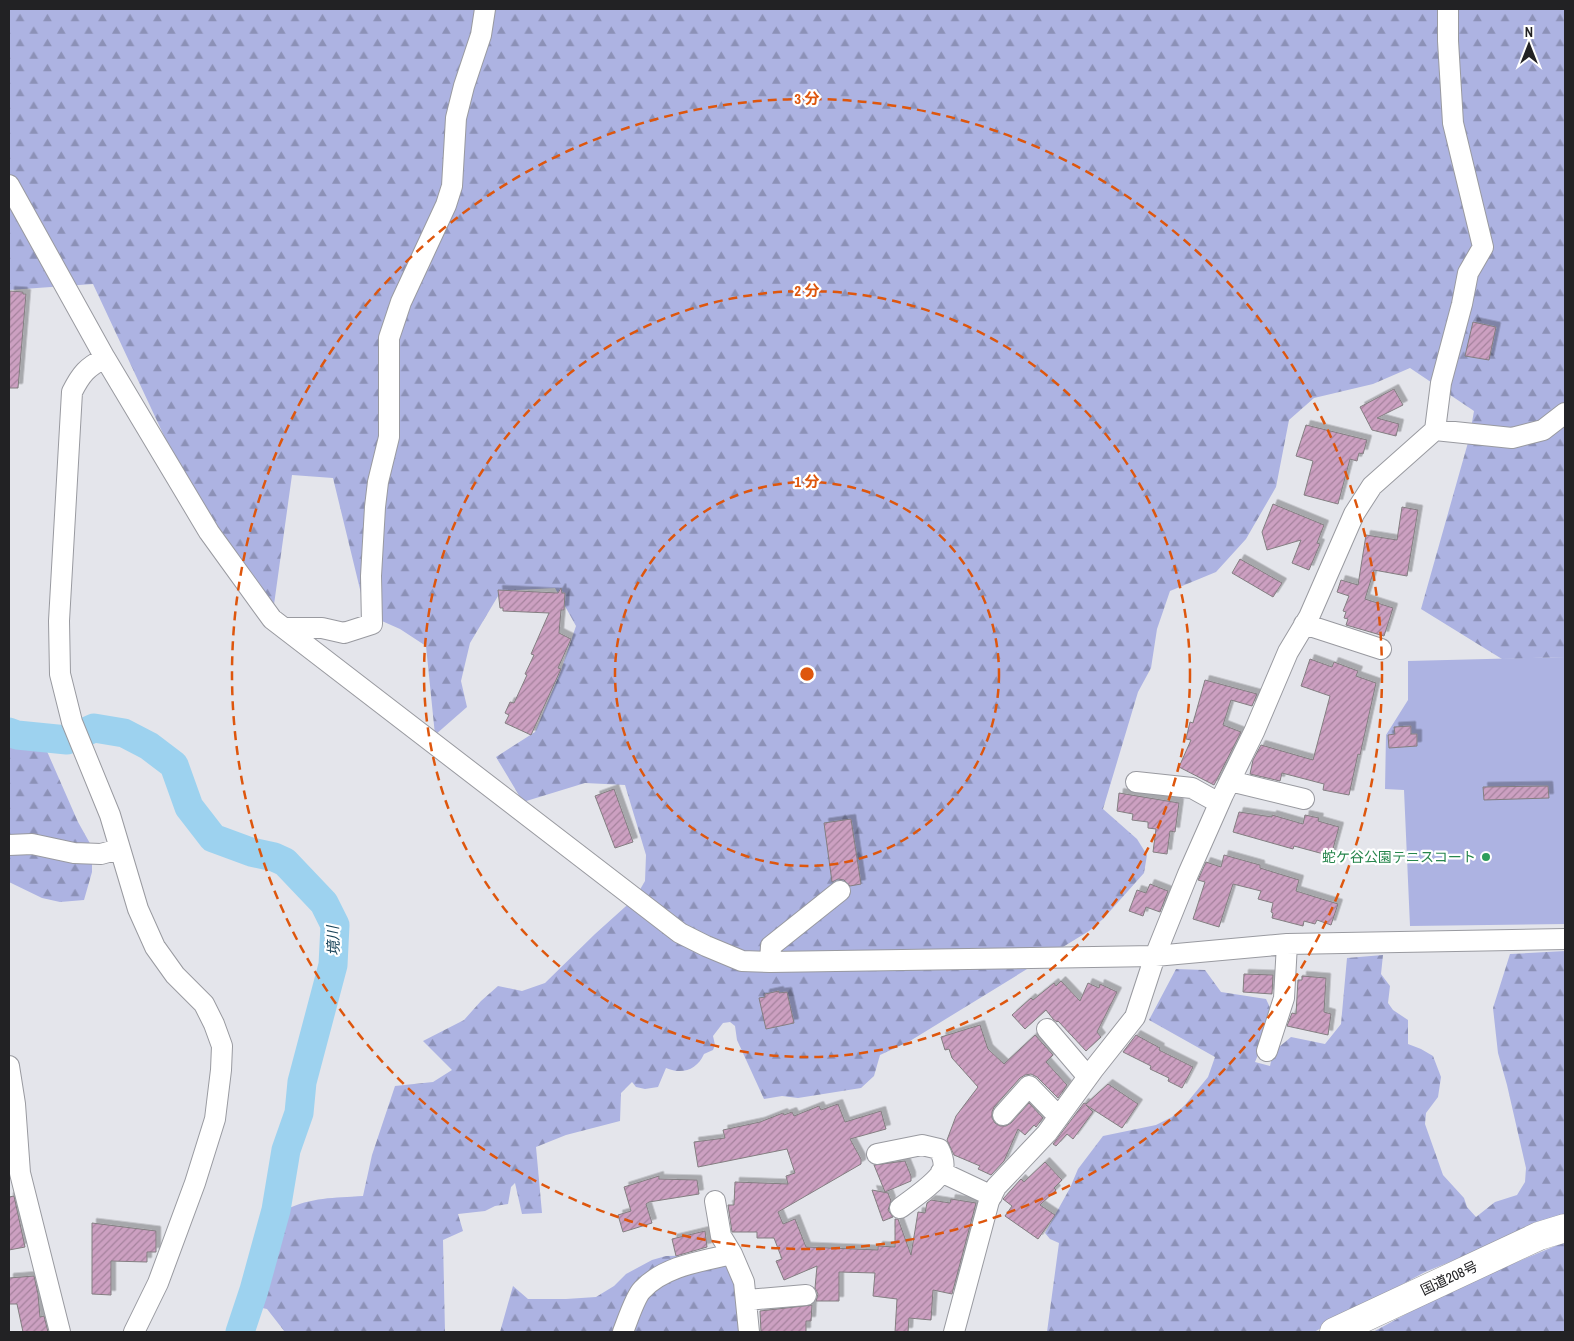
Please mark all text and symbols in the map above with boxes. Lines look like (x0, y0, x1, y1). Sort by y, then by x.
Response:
north arrow (1504, 20, 1554, 70)
text: N (1525, 23, 1533, 41)
text: 3 分 (794, 88, 820, 109)
text: 2 分 (794, 280, 820, 301)
text: 1 分 (794, 471, 820, 492)
centre of rings (798, 665, 816, 683)
place label: 蛇ケ谷公園テニスコート (1322, 848, 1476, 866)
marker: 蛇ケ谷公園テニスコート (1480, 851, 1492, 863)
water label: 境川 (322, 924, 344, 956)
street label: 国道208号 (1417, 1257, 1481, 1299)

